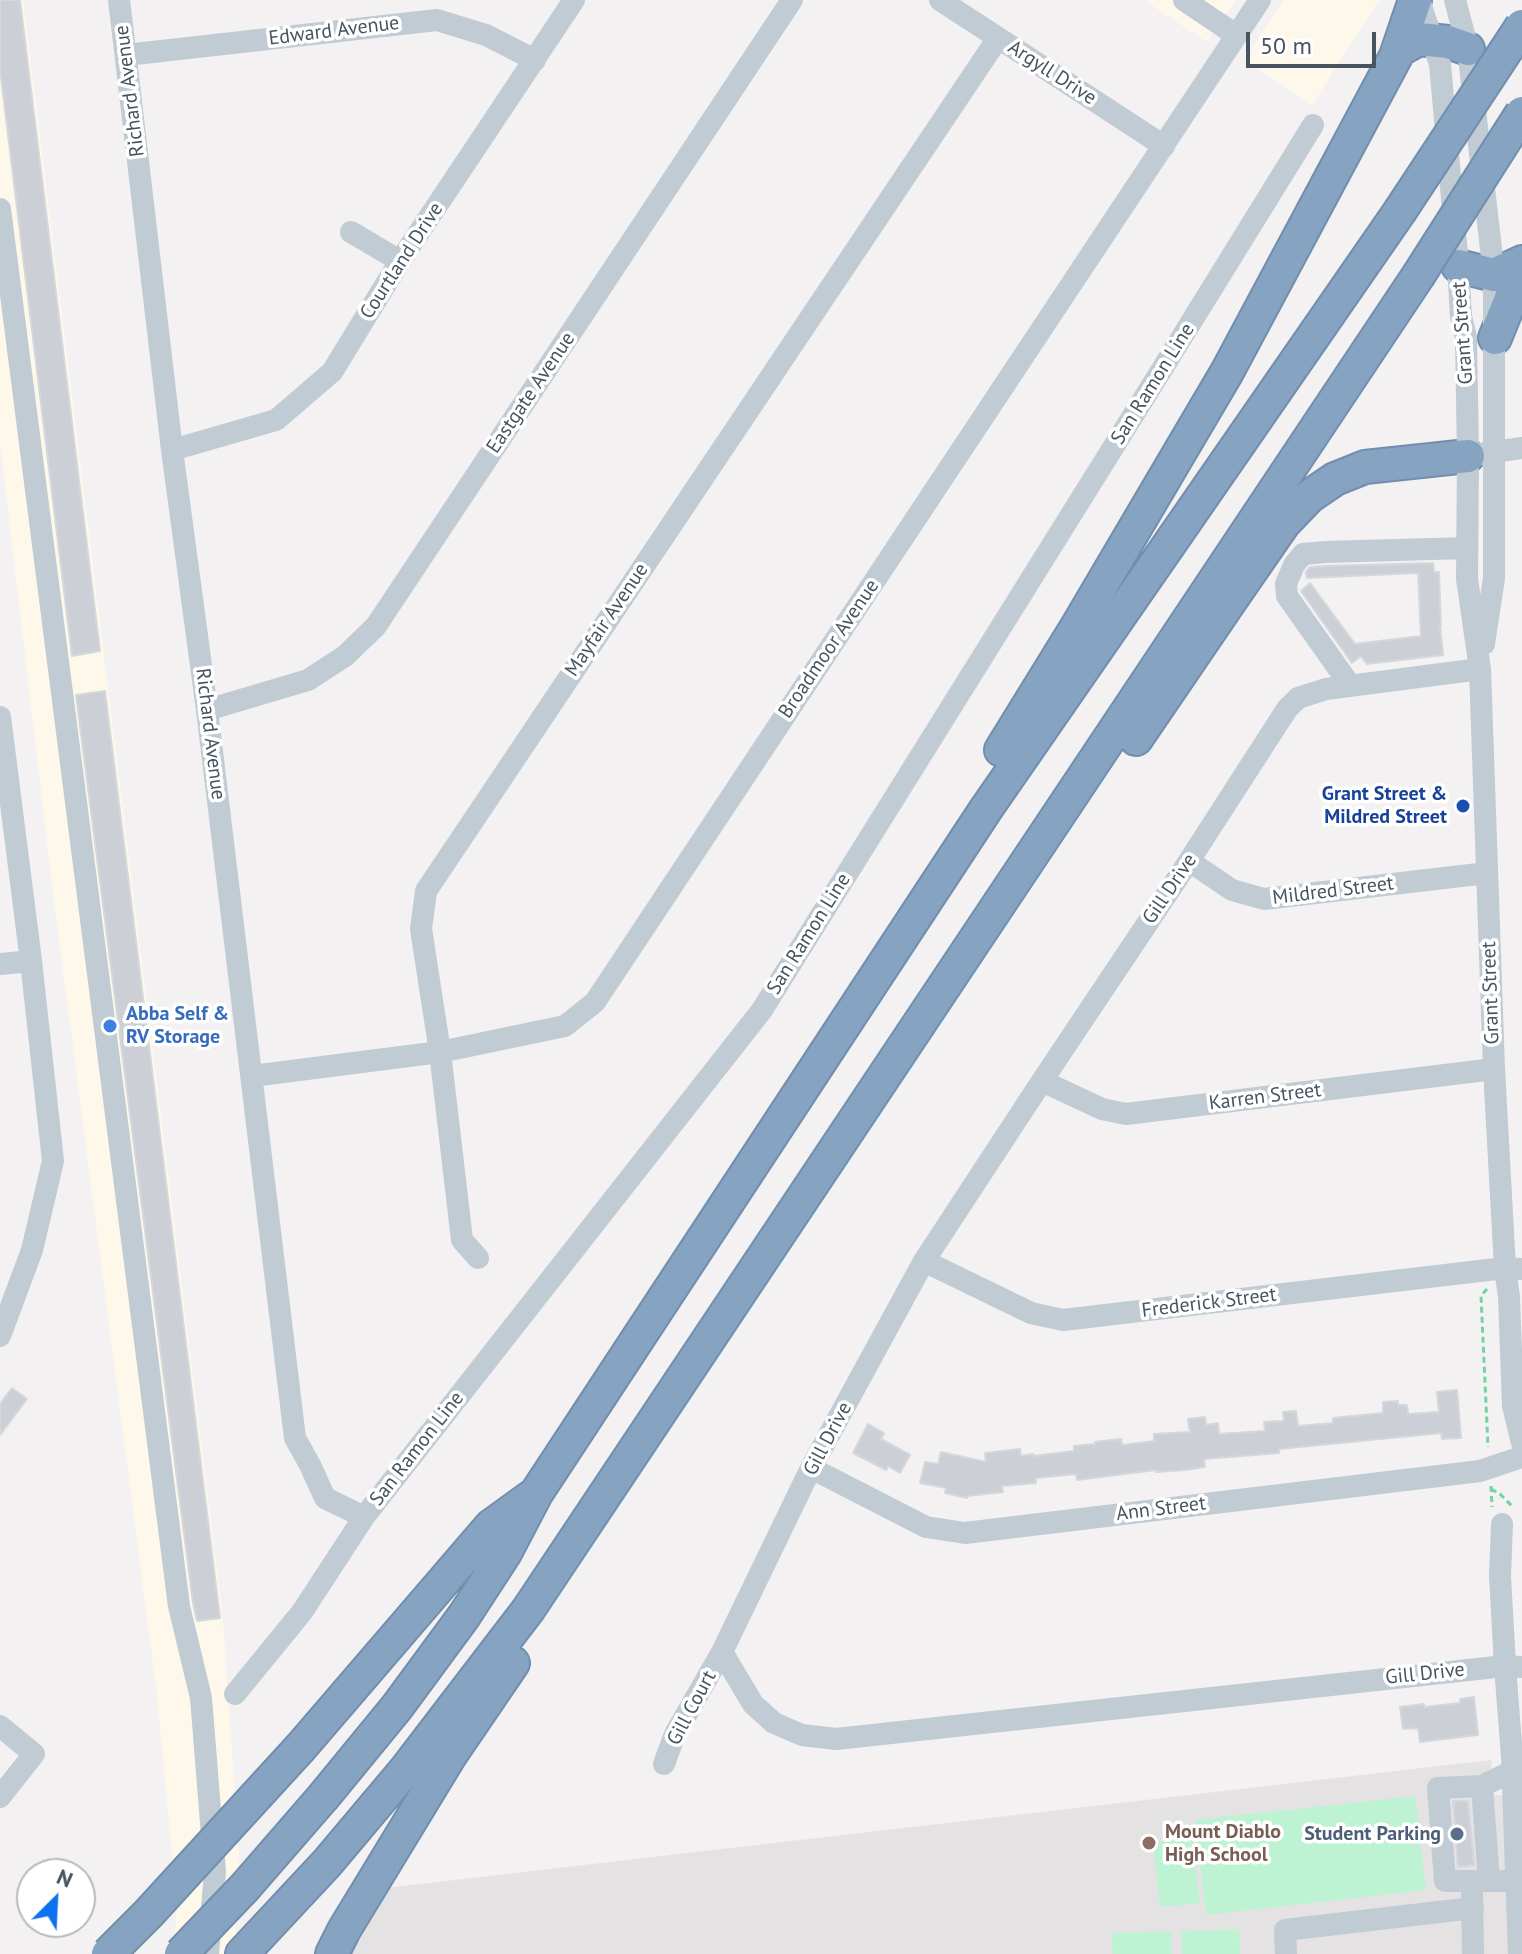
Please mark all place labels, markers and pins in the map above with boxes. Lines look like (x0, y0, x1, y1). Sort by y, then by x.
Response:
place label: Grant Street & Mildred Street (1322, 782, 1447, 829)
marker: Grant Street & Mildred Street (1454, 797, 1472, 815)
place label: Abba Self & RV Storage (126, 1002, 229, 1049)
marker: Abba Self & RV Storage (101, 1017, 119, 1035)
place label: Mount Diablo High School (1165, 1820, 1281, 1867)
place label: Student Parking (1304, 1822, 1441, 1846)
marker: Student Parking (1448, 1825, 1466, 1843)
marker: Mount Diablo High School (1140, 1834, 1158, 1852)

